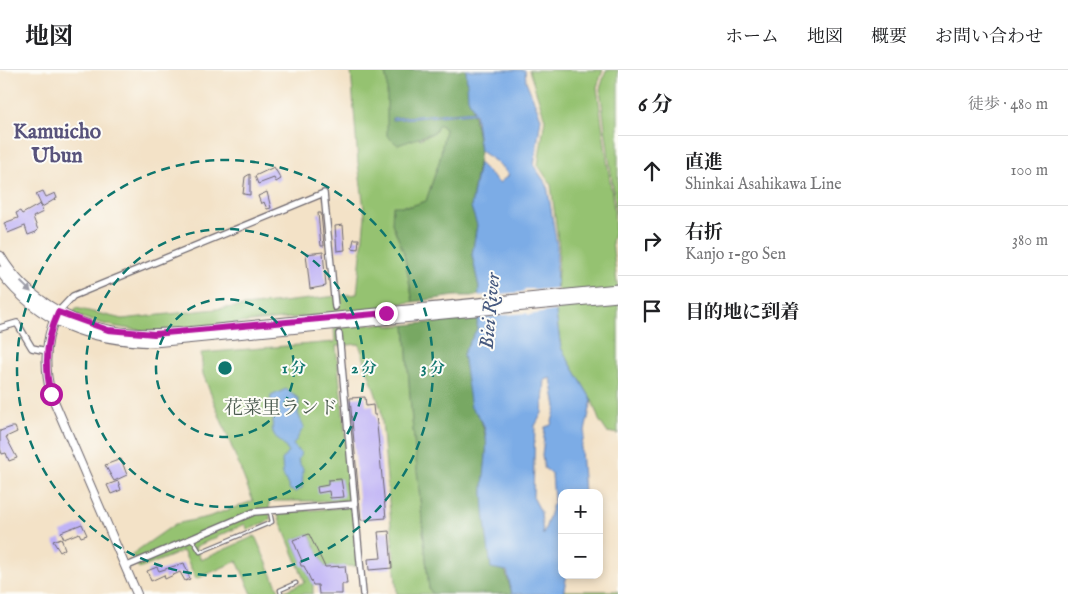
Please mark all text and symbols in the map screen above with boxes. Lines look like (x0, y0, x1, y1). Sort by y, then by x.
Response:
text: 地図 (25, 22, 73, 53)
text: ホーム (725, 26, 779, 49)
text: 地図 (807, 26, 843, 49)
text: 概要 (871, 26, 907, 49)
text: お問い合わせ (935, 26, 1043, 49)
text: 6 分 (638, 92, 672, 119)
text: 徒歩 · 480 m (968, 95, 1048, 115)
district label: Kamuicho Ubun (13, 119, 102, 170)
text: 直進 (685, 151, 723, 175)
icon: ahead (638, 157, 666, 185)
text: 100 m (1011, 161, 1048, 181)
text: Shinkai Asahikawa Line (685, 175, 842, 195)
text: 右折 (685, 221, 723, 245)
icon: right (638, 227, 666, 255)
text: 380 m (1012, 231, 1048, 251)
text: Kanjo 1-go Sen (685, 245, 786, 265)
water label: Biei River (475, 271, 506, 350)
one-way arrow (20, 281, 32, 293)
icon: arrive (638, 297, 666, 325)
text: 目的地に到着 (685, 301, 799, 325)
route end (375, 302, 398, 325)
centre of rings (216, 359, 234, 377)
text: 1 分 (282, 359, 306, 378)
text: 2 分 (351, 359, 377, 378)
text: 3 分 (421, 359, 445, 378)
route start (40, 383, 63, 406)
park label: 花菜里ランド (224, 397, 338, 421)
map controls (558, 489, 603, 579)
button: + (558, 489, 603, 534)
button: − (558, 534, 603, 579)

